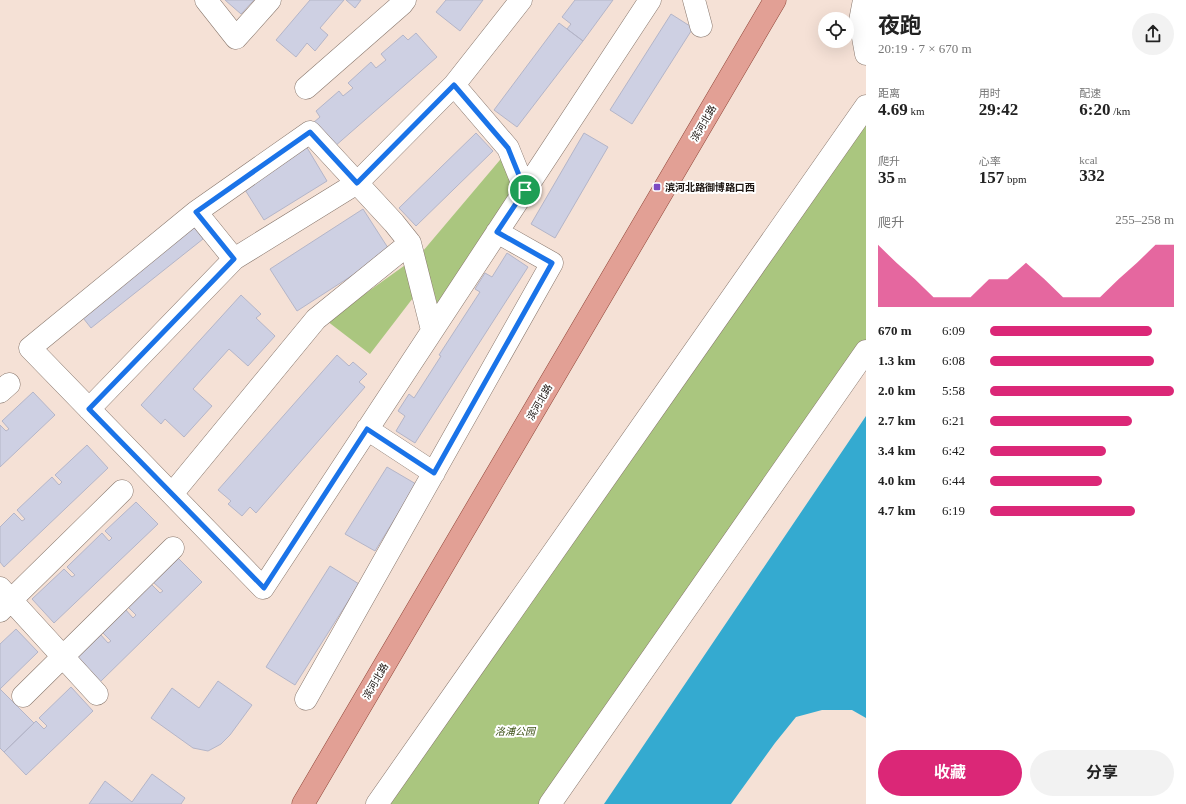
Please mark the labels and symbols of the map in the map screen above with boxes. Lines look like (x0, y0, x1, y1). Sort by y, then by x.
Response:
street label: 滨河北路 (689, 103, 718, 143)
pin (508, 173, 542, 207)
place label: 滨河北路御博路口西 (665, 181, 755, 193)
marker: 滨河北路御博路口西 (652, 182, 662, 192)
street label: 滨河北路 (525, 382, 554, 422)
street label: 滨河北路 (361, 661, 390, 701)
park label: 洛浦公园 (495, 726, 537, 737)

